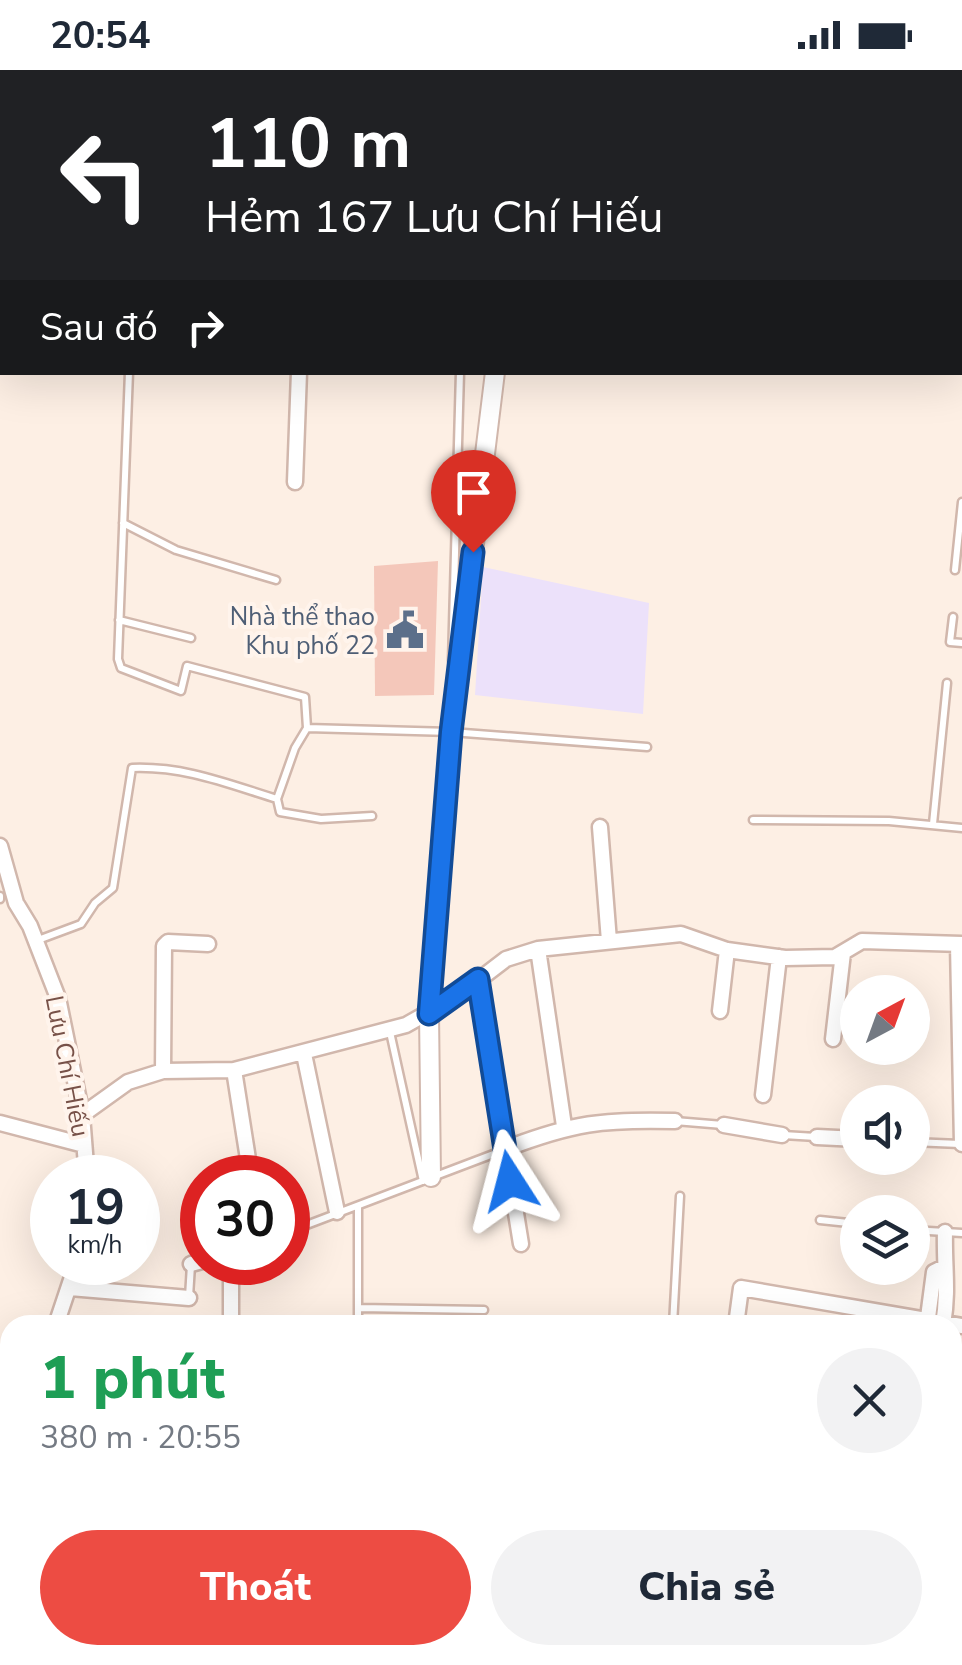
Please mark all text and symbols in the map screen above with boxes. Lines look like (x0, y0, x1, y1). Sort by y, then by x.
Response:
text: 20:54 (50, 10, 151, 61)
text: 110 m (205, 96, 411, 192)
icon: left (40, 110, 170, 240)
text: Hẻm 167 Lưu Chí Hiếu (205, 187, 664, 248)
icon: right (178, 300, 233, 355)
text: Sau đó (40, 302, 158, 353)
pin (431, 450, 516, 553)
icon: arrive (446, 465, 501, 520)
place label: Nhà thể thao Khu phố 22 (230, 600, 375, 663)
public building icon: Nhà thể thao Khu phố 22 (384, 609, 426, 651)
north arrow (840, 975, 930, 1065)
map controls (840, 975, 930, 1285)
street label: Lưu Chí Hiếu (37, 993, 97, 1140)
button: sound (840, 1085, 930, 1175)
position arrow (458, 1129, 562, 1233)
speed limit sign: 30 (180, 1155, 310, 1285)
text: 19 (65, 1173, 125, 1242)
button: layers (840, 1195, 930, 1285)
text: km/h (67, 1228, 123, 1262)
text: 1 phút (40, 1337, 225, 1419)
button: close (817, 1348, 922, 1453)
text: 380 m · 20:55 (40, 1416, 241, 1459)
button: Thoát (40, 1530, 471, 1645)
button: Chia sẻ (491, 1530, 922, 1645)

